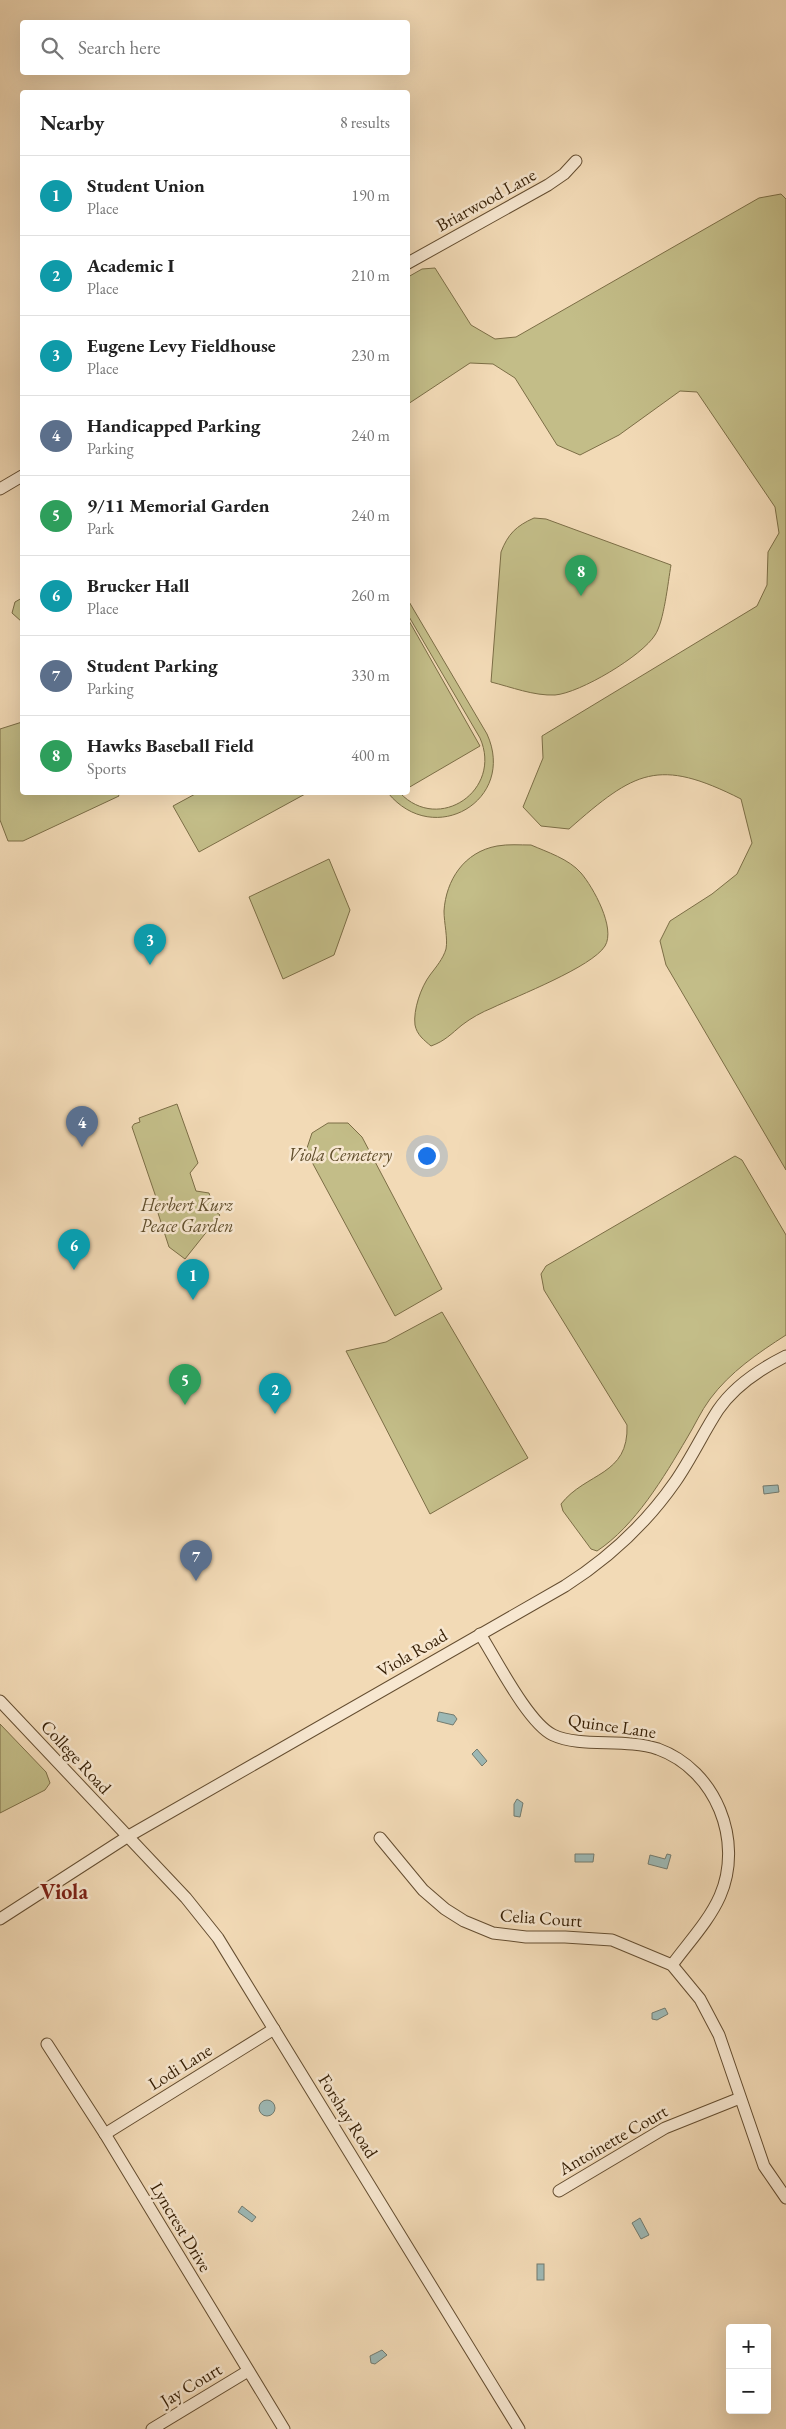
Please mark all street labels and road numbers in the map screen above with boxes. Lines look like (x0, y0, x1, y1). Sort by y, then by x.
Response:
street label: Briarwood Lane (432, 163, 540, 236)
street label: Viola Road (372, 1623, 452, 1682)
street label: Quince Lane (566, 1708, 658, 1743)
street label: College Road (36, 1715, 117, 1799)
street label: Celia Court (499, 1903, 583, 1932)
street label: Lodi Lane (144, 2038, 216, 2095)
street label: Forshay Road (314, 2069, 384, 2163)
street label: Antoinette Court (553, 2099, 672, 2181)
street label: Lyncrest Drive (146, 2178, 217, 2276)
street label: Jay Court (154, 2357, 226, 2413)

